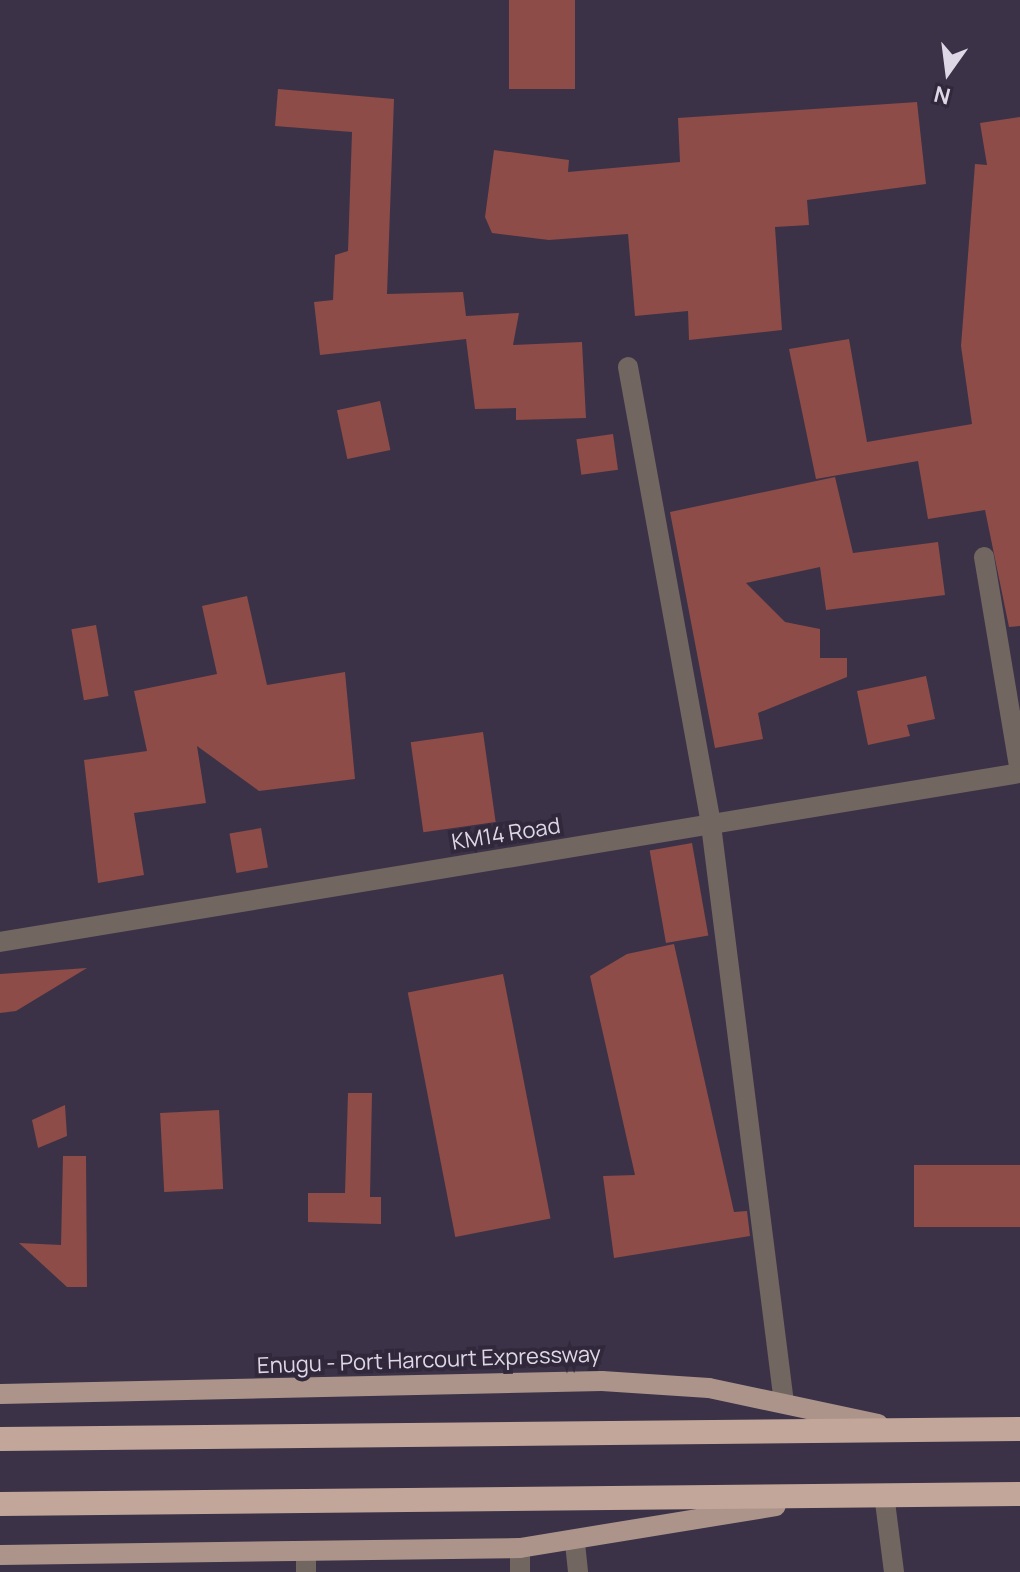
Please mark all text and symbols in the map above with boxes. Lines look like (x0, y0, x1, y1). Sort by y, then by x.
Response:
north arrow (908, 32, 988, 112)
text: N (931, 79, 953, 112)
street label: KM14 Road (450, 812, 562, 856)
street label: Enugu - Port Harcourt Expressway (257, 1341, 601, 1379)

